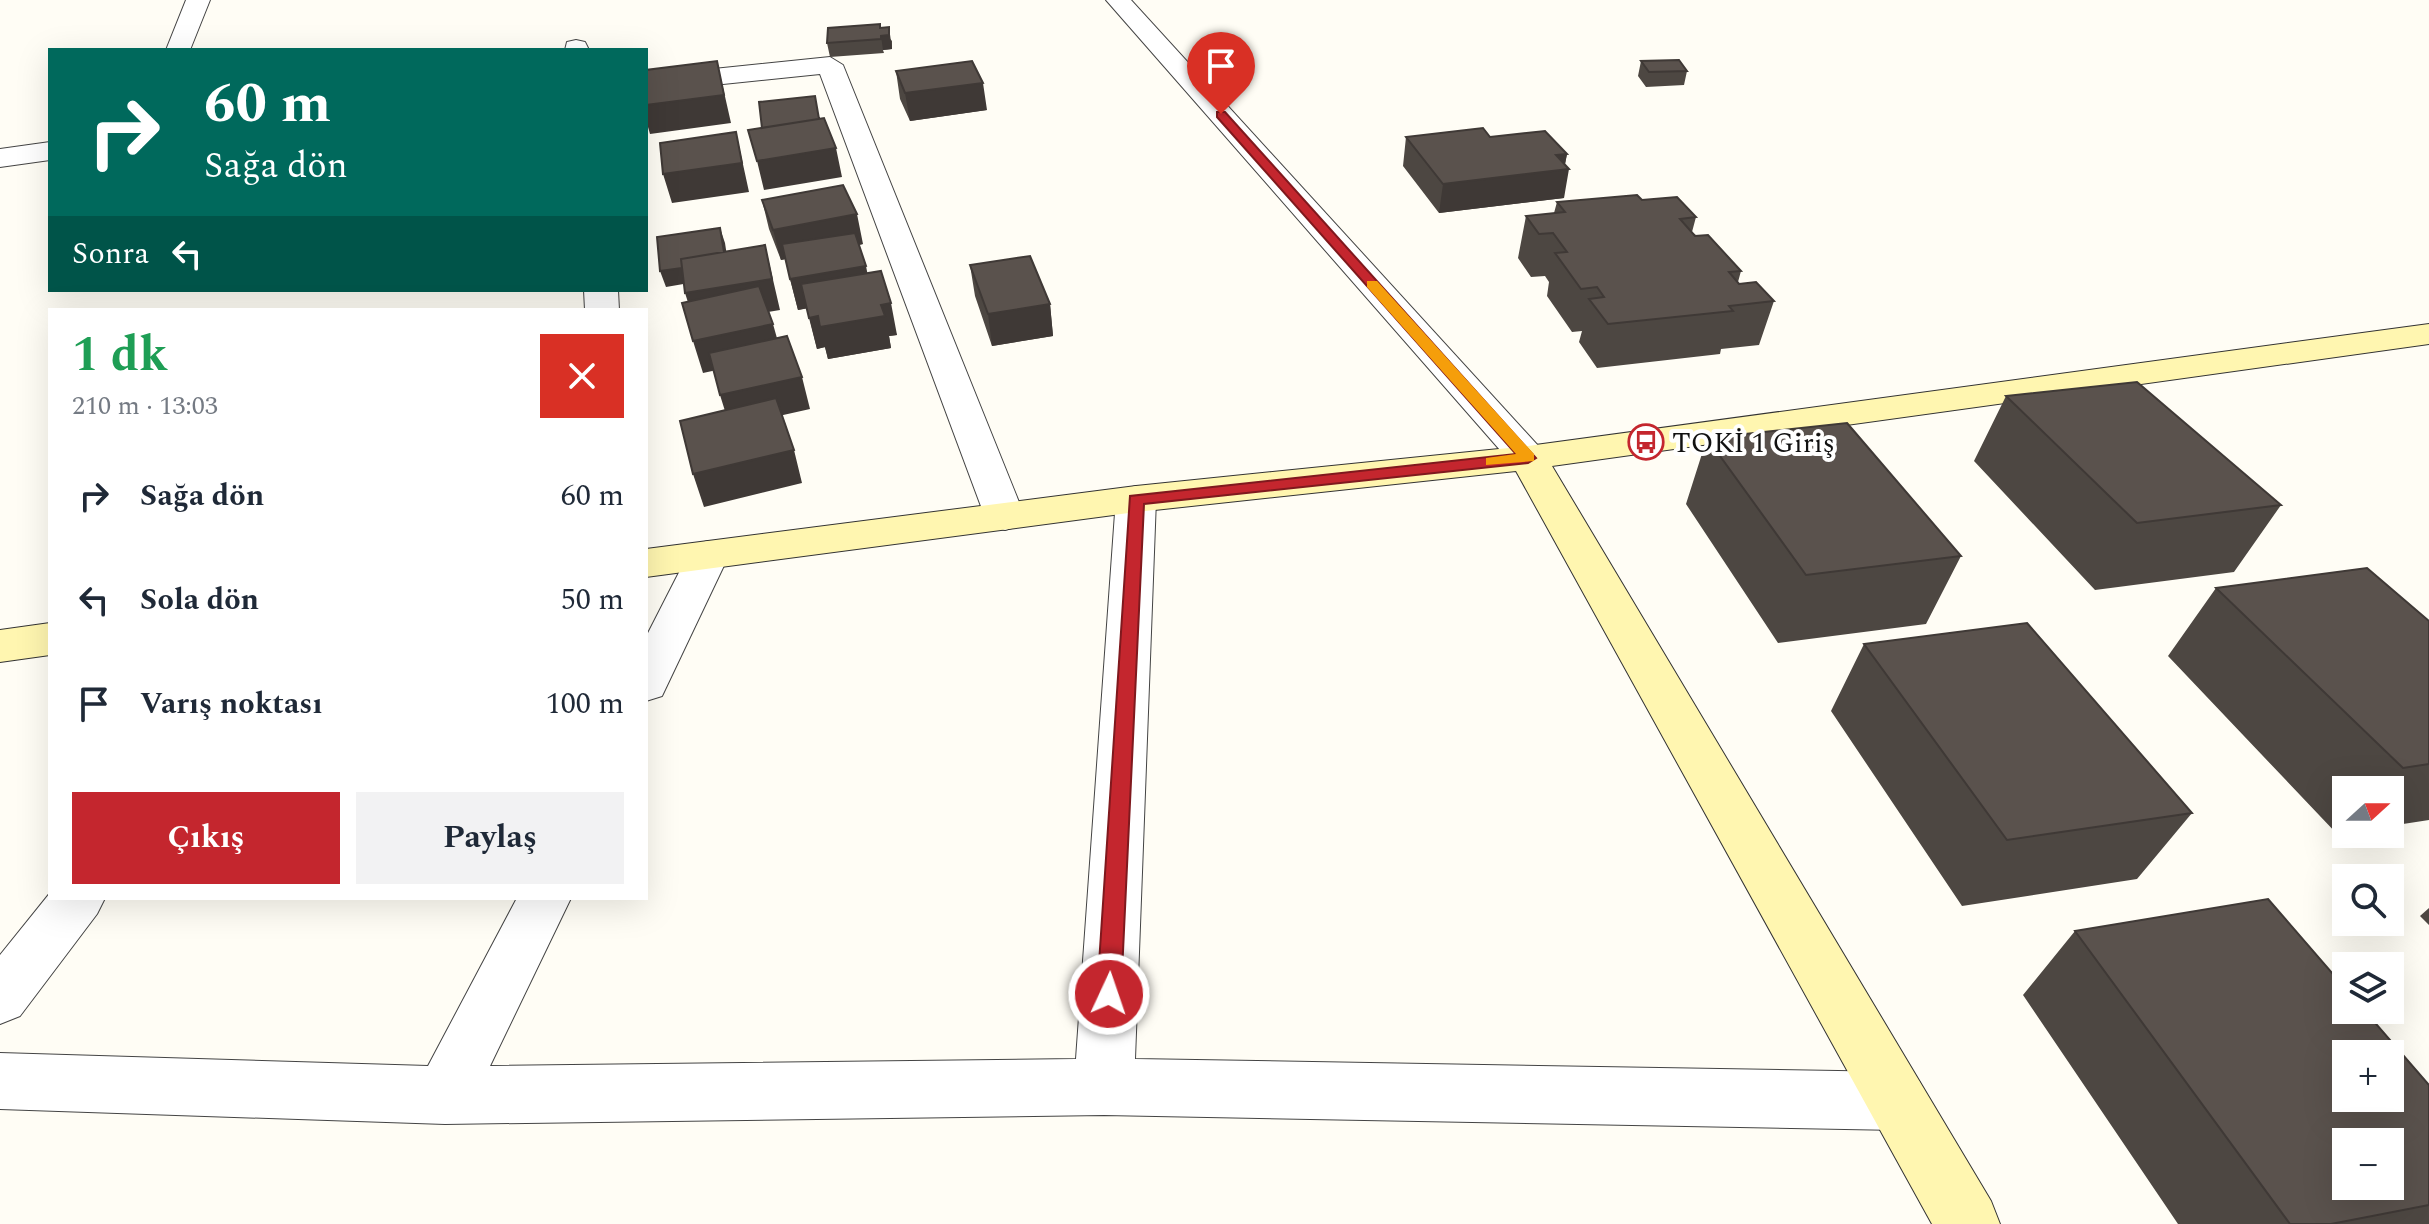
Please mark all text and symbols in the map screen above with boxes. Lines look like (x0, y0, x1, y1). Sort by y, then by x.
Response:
pin (1187, 32, 1255, 114)
icon: arrive (1199, 44, 1243, 88)
text: 60 m (204, 62, 331, 147)
icon: right (72, 80, 176, 184)
text: Sağa dön (204, 139, 348, 194)
text: Sonra (72, 231, 149, 277)
icon: left (165, 232, 209, 276)
text: 1 dk (72, 319, 168, 392)
button: close (540, 334, 624, 418)
text: 210 m · 13:03 (72, 386, 218, 426)
place label: TOKİ 1 Giriş (1672, 422, 1835, 465)
bus stop icon: TOKİ 1 Giriş (1627, 423, 1665, 461)
text: Sağa dön (140, 473, 264, 519)
text: 60 m (561, 473, 624, 519)
icon: right (72, 474, 116, 518)
text: Sola dön (140, 577, 259, 623)
text: 50 m (561, 577, 624, 623)
icon: left (72, 578, 116, 622)
text: Varış noktası (140, 681, 322, 727)
text: 100 m (546, 681, 624, 727)
icon: arrive (72, 682, 116, 726)
north arrow (2332, 776, 2404, 848)
map controls (2332, 776, 2404, 1200)
button: Çıkış (72, 792, 340, 884)
button: Paylaş (356, 792, 624, 884)
button: search (2332, 864, 2404, 936)
position arrow (1067, 952, 1151, 1036)
button: layers (2332, 952, 2404, 1024)
button: + (2332, 1040, 2404, 1112)
button: − (2332, 1128, 2404, 1200)

